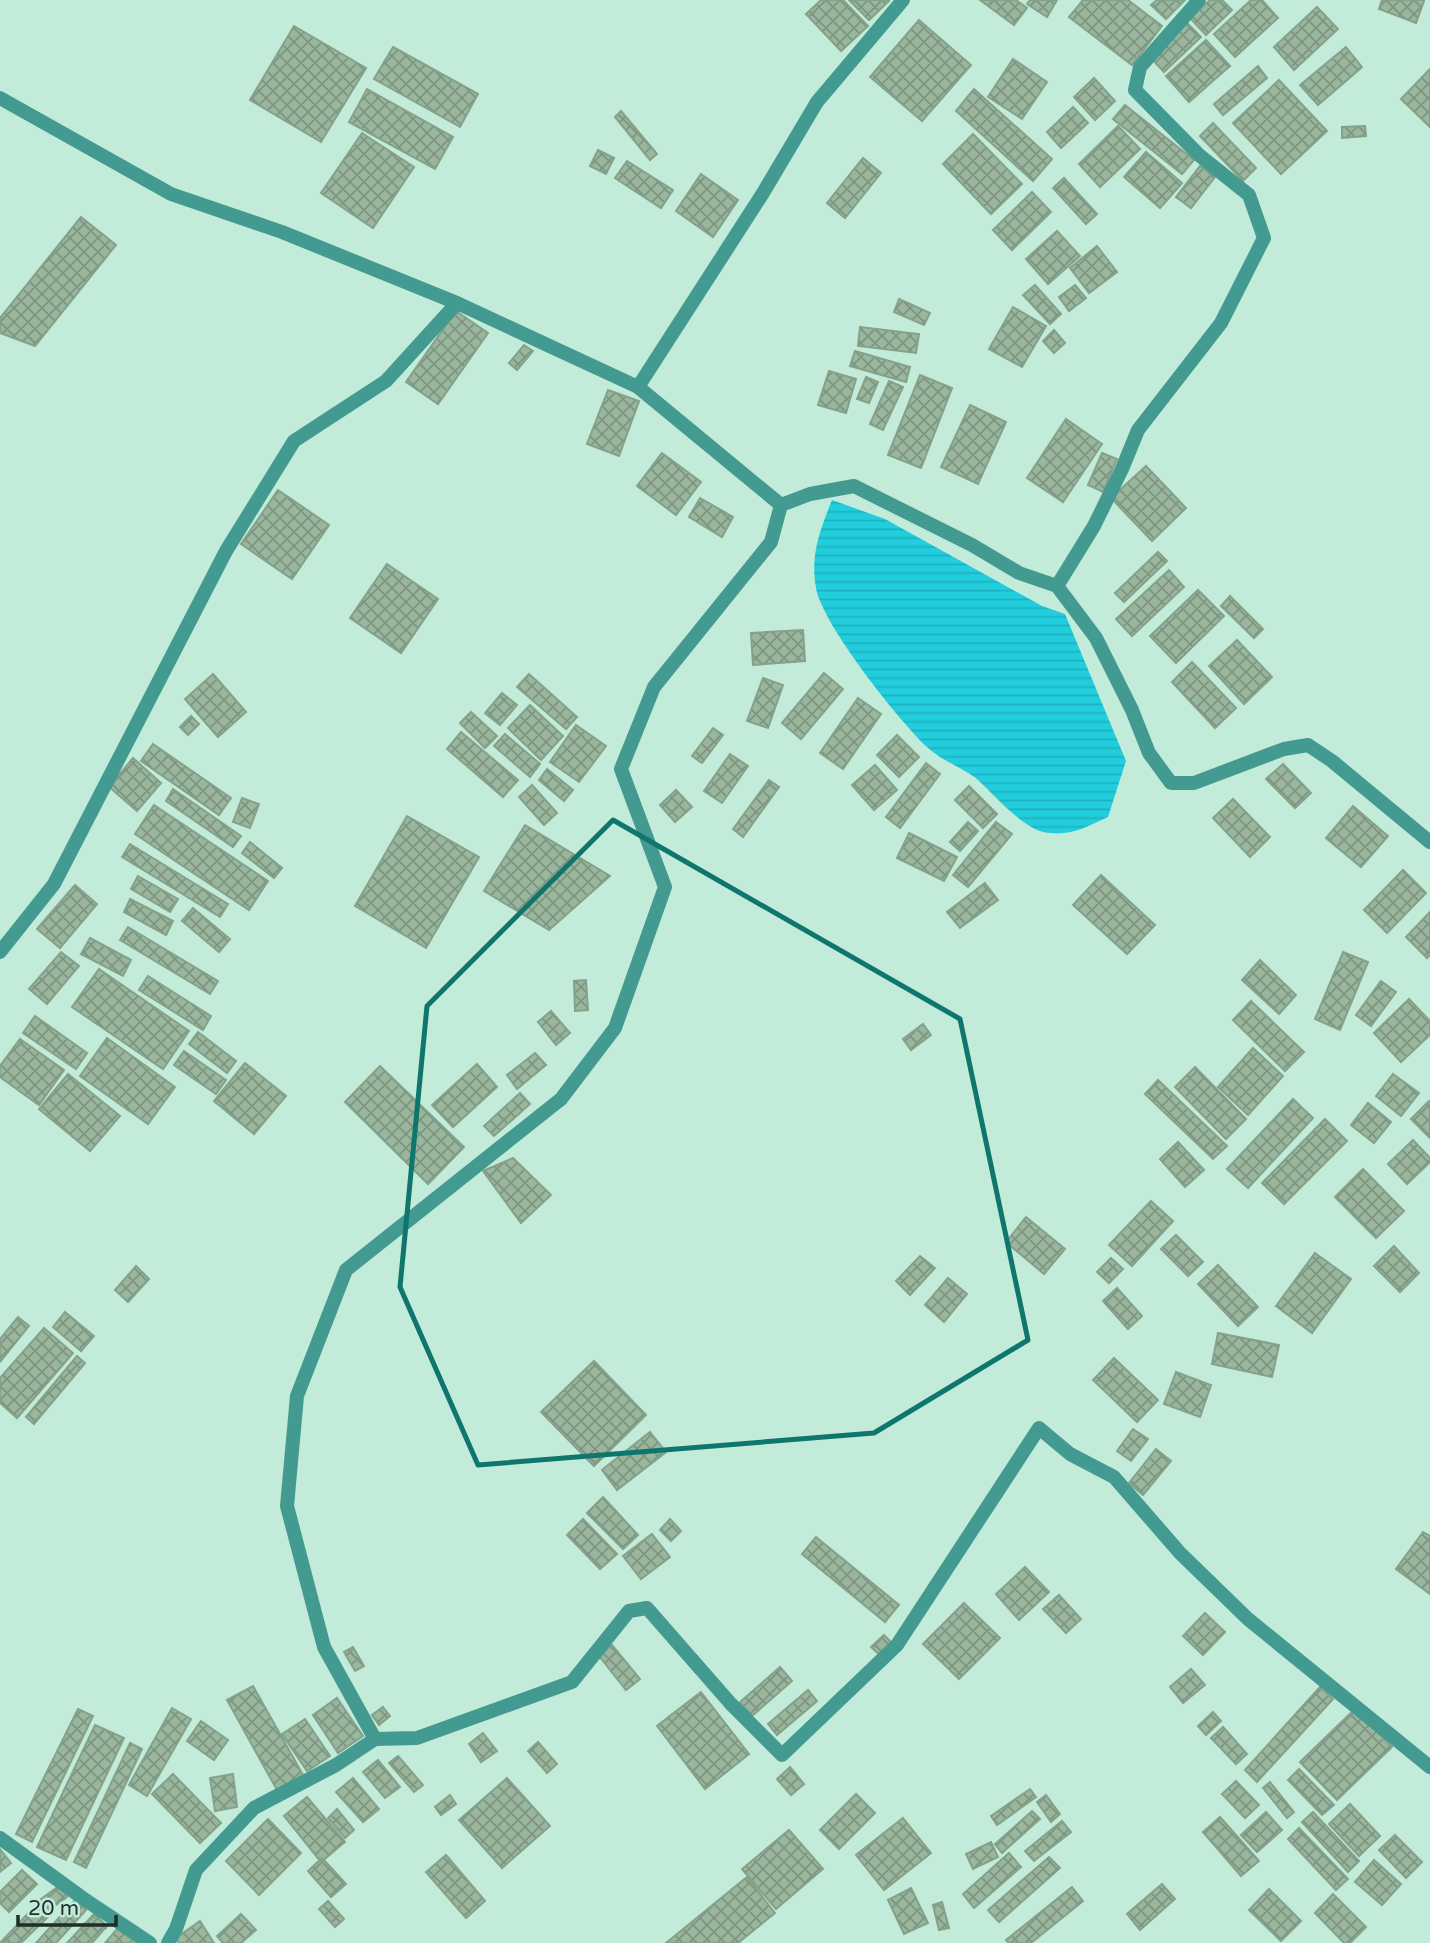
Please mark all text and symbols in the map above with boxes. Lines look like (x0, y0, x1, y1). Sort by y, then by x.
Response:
scale bar (18, 1884, 116, 1928)
text: 20 m (28, 1896, 79, 1921)

